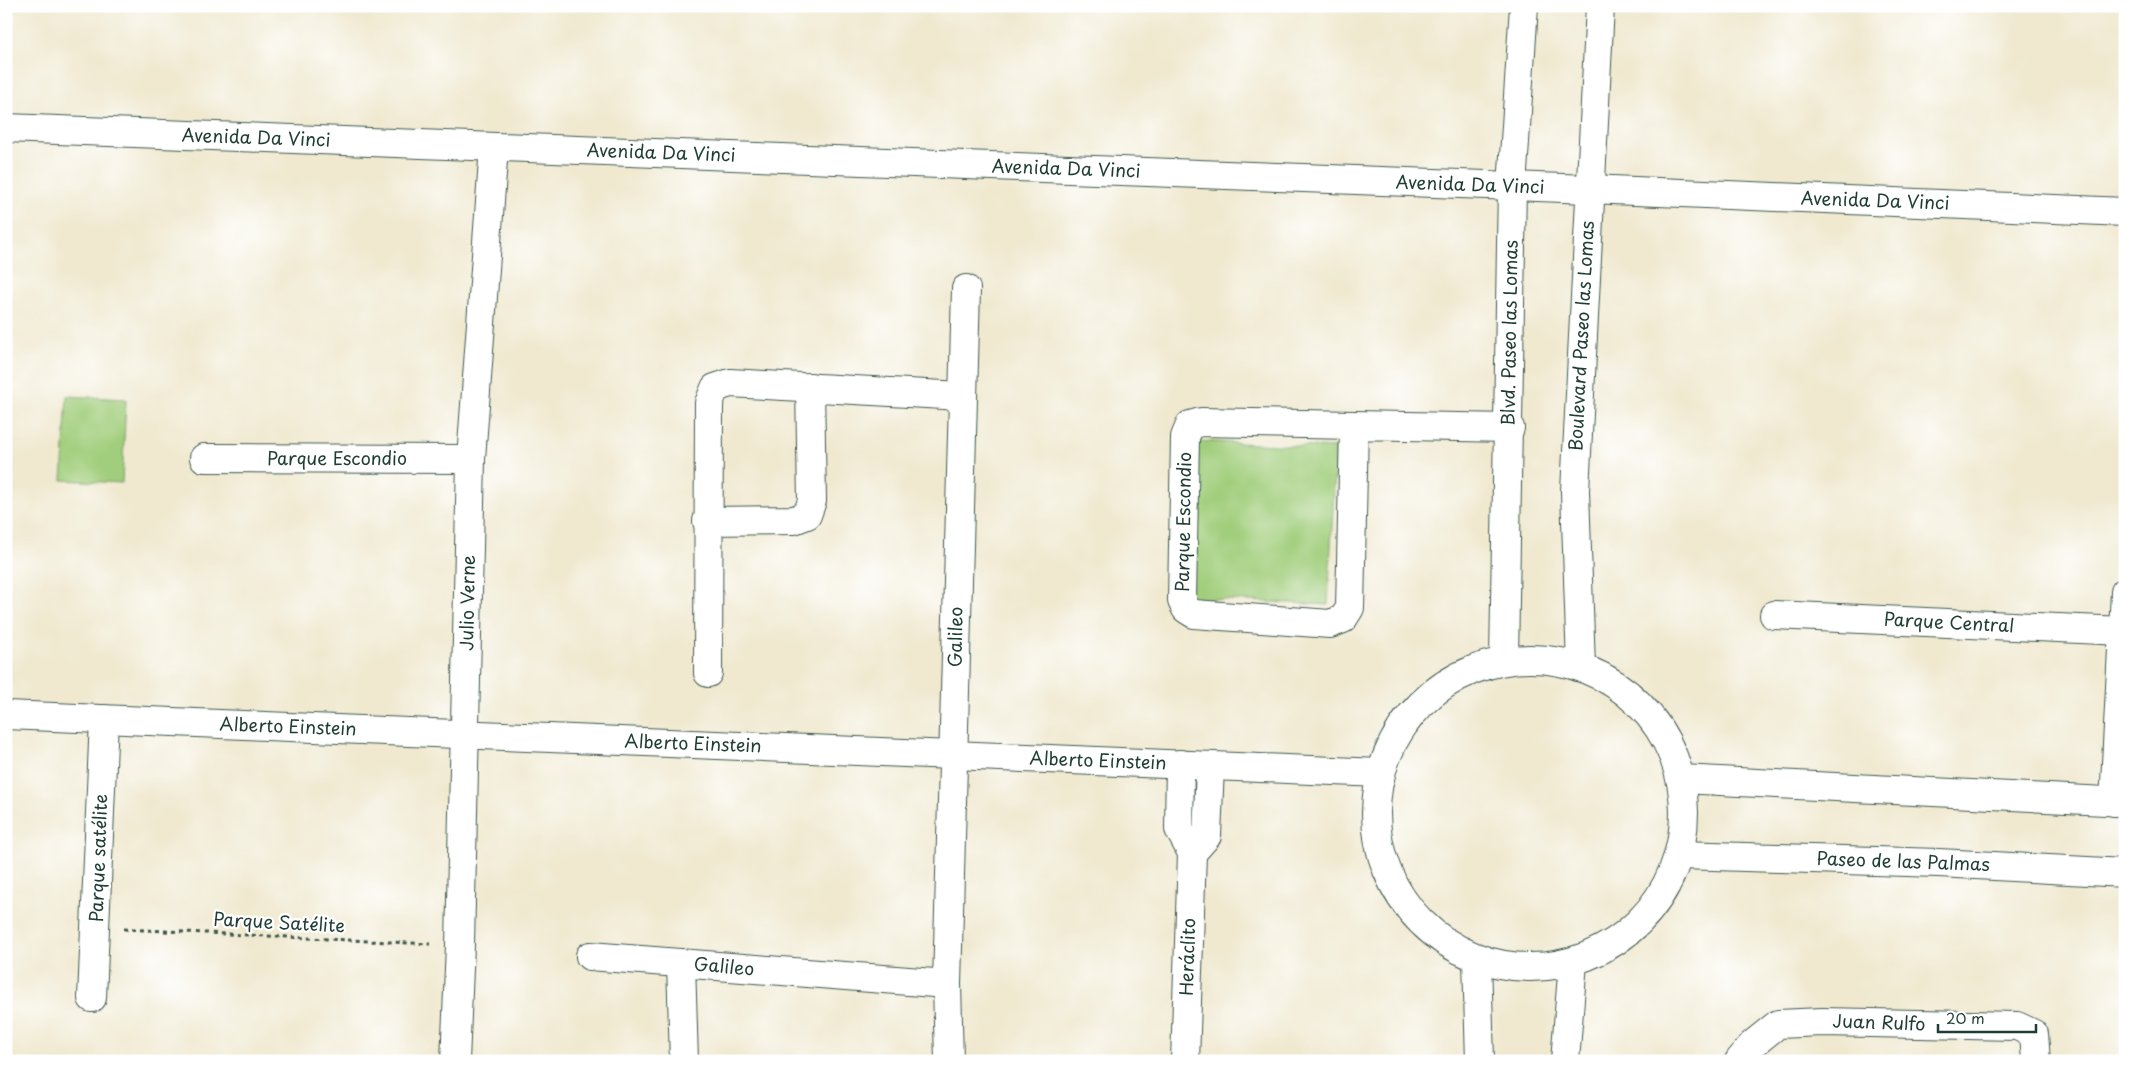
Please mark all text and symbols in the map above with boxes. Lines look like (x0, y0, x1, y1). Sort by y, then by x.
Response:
street label: Avenida Da Vinci (181, 120, 331, 153)
street label: Avenida Da Vinci (586, 135, 736, 168)
street label: Avenida Da Vinci (991, 151, 1141, 184)
street label: Avenida Da Vinci (1395, 167, 1545, 200)
street label: Avenida Da Vinci (1800, 183, 1950, 216)
street label: Boulevard Paseo las Lomas (1561, 220, 1600, 452)
street label: Blvd. Paseo las Lomas (1493, 240, 1524, 426)
street label: Parque Escondio (267, 444, 407, 471)
street label: Parque Escondio (1168, 452, 1197, 592)
street label: Julio Verne (452, 555, 481, 651)
street label: Parque Central (1883, 605, 2015, 638)
street label: Galileo (940, 606, 969, 667)
street label: Alberto Einstein (219, 710, 357, 741)
street label: Alberto Einstein (624, 727, 762, 758)
street label: Alberto Einstein (1029, 744, 1167, 775)
street label: Parque satélite (82, 793, 113, 922)
street label: Paseo de las Palmas (1816, 844, 1990, 877)
street label: Parque Satélite (213, 905, 346, 938)
street label: Heráclito (1172, 918, 1201, 996)
street label: Galileo (693, 949, 755, 982)
scale bar (1938, 1002, 2036, 1034)
street label: Juan Rulfo (1832, 1006, 1926, 1037)
text: 20 m (1946, 1006, 1985, 1029)

